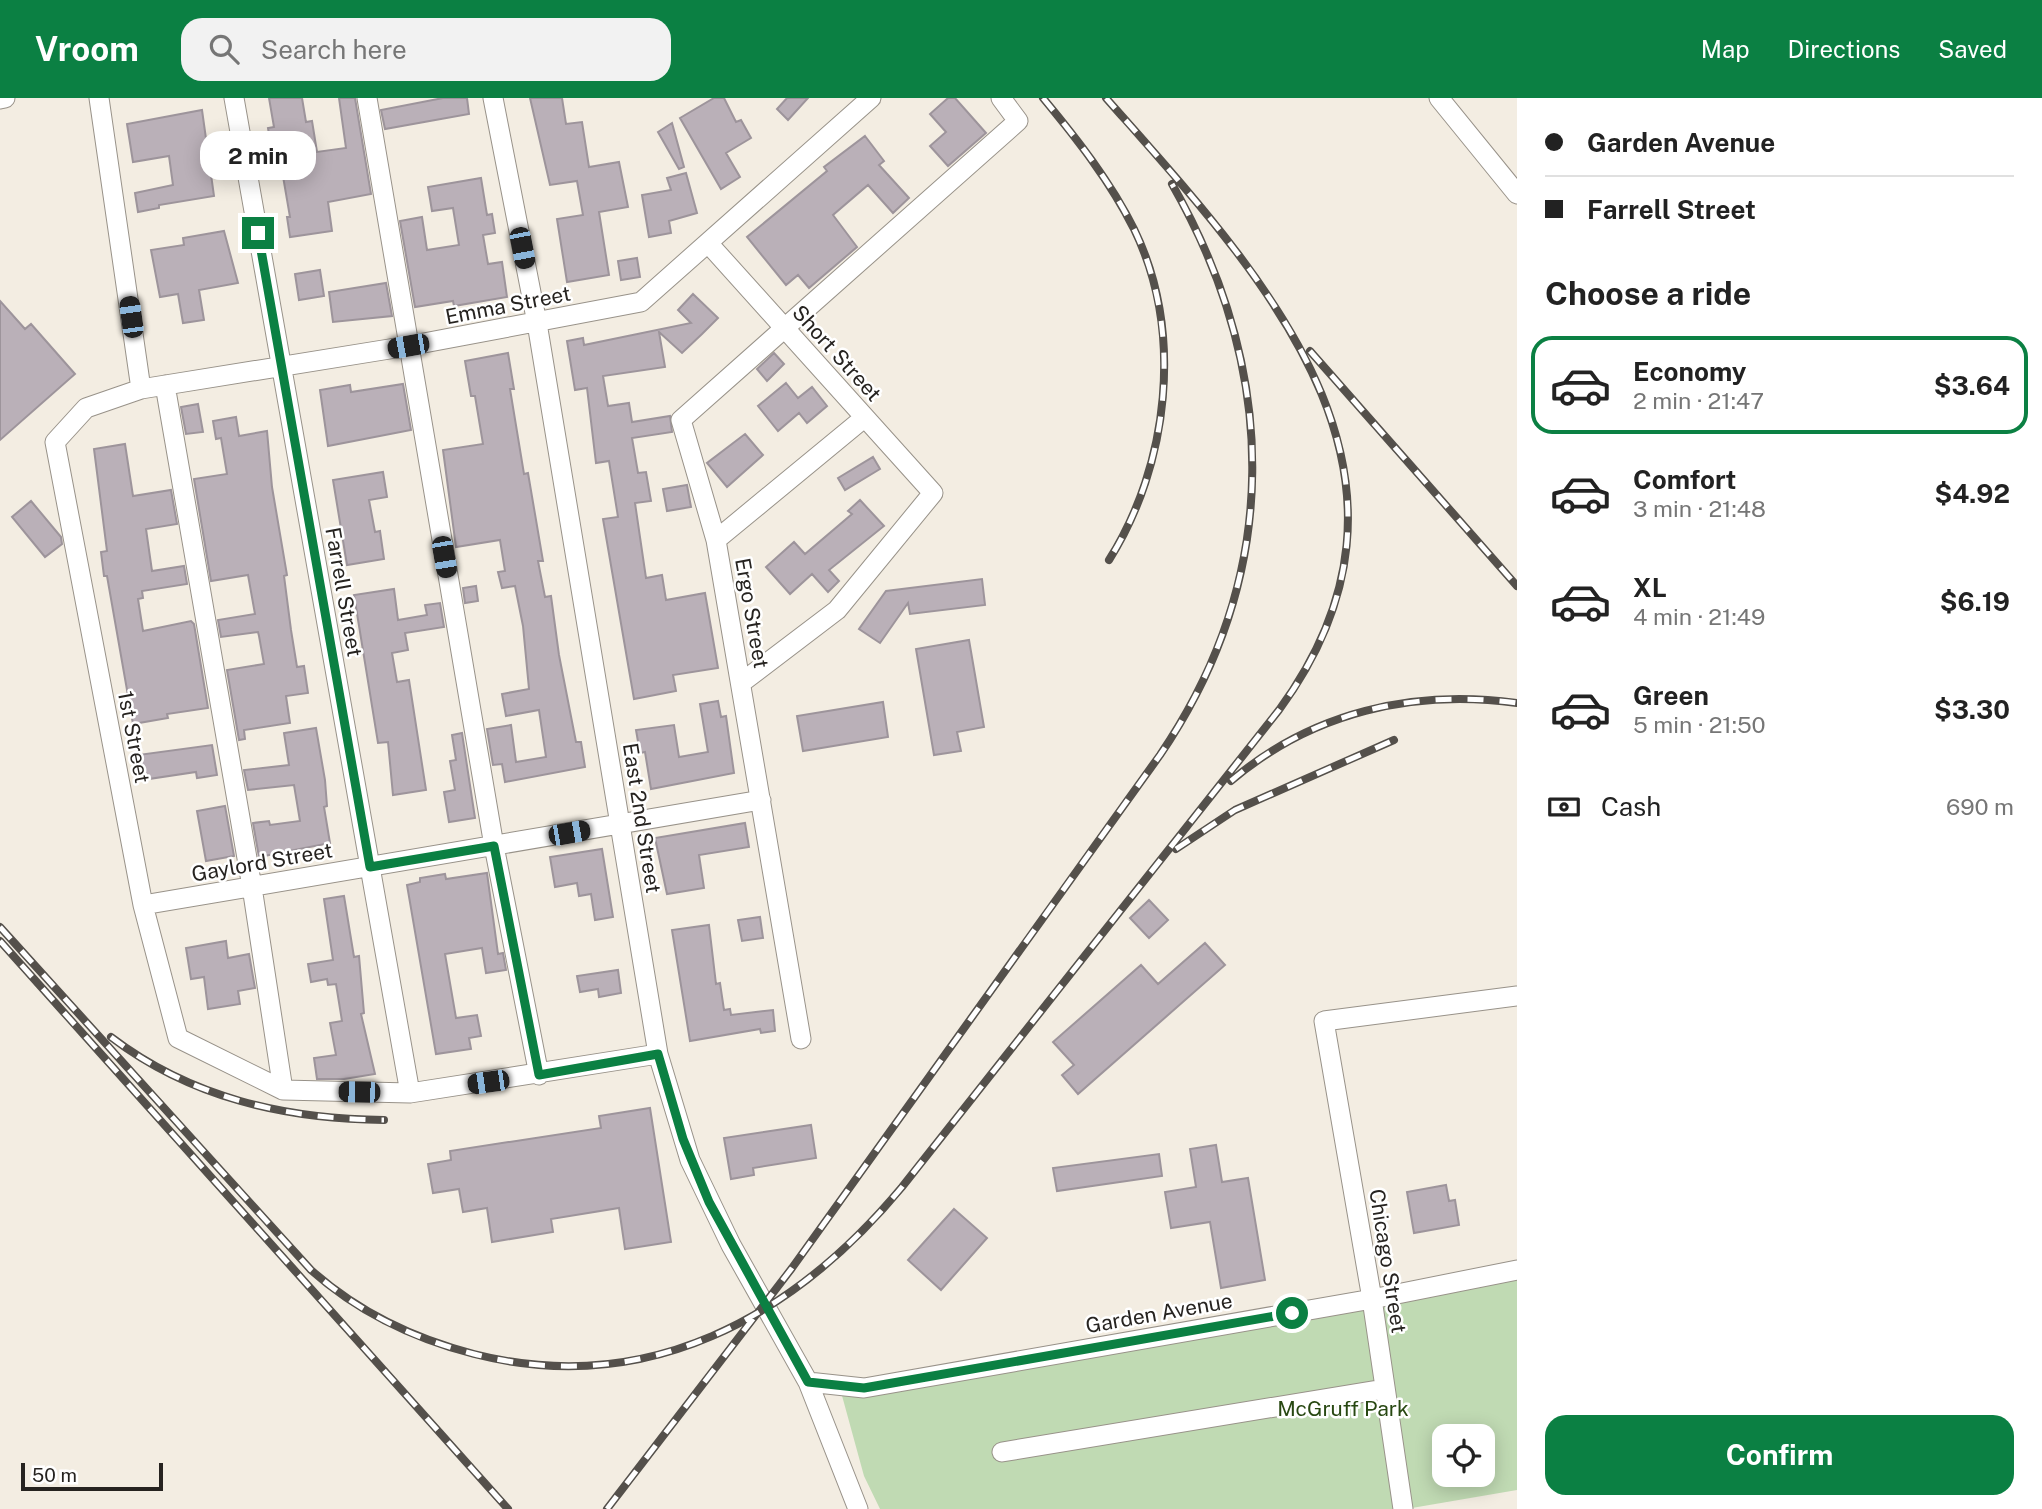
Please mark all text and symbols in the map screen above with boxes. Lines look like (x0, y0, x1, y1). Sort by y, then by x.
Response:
search box (181, 18, 671, 81)
text: Vroom (35, 30, 139, 68)
icon: search (205, 30, 243, 68)
text: Search here (261, 34, 407, 65)
text: Map (1701, 35, 1750, 63)
text: Directions (1788, 35, 1900, 63)
text: Saved (1938, 35, 2007, 63)
text: Garden Avenue (1587, 127, 1775, 158)
callout: 2 min (200, 131, 316, 180)
text: 2 min (228, 142, 288, 169)
text: Farrell Street (1587, 194, 1756, 225)
route end (242, 217, 274, 249)
car (508, 225, 537, 271)
text: Choose a ride (1545, 275, 1751, 312)
street label: Emma Street (443, 281, 573, 329)
car (118, 295, 145, 339)
street label: Short Street (787, 300, 887, 406)
car (386, 332, 431, 360)
icon: car (1549, 354, 1612, 417)
text: Economy (1633, 356, 1746, 387)
text: $3.64 (1934, 370, 2010, 401)
text: 2 min · 21:47 (1633, 387, 1764, 414)
icon: car (1549, 462, 1612, 525)
text: Comfort (1633, 464, 1736, 495)
text: $4.92 (1935, 478, 2010, 509)
text: 3 min · 21:48 (1633, 495, 1766, 522)
street label: Farrell Street (320, 525, 368, 659)
car (431, 534, 458, 580)
street label: Ergo Street (730, 556, 774, 670)
icon: car (1549, 570, 1612, 633)
text: XL (1633, 572, 1667, 603)
text: $6.19 (1940, 586, 2010, 617)
text: 4 min · 21:49 (1633, 603, 1765, 630)
icon: car (1549, 678, 1612, 741)
text: Green (1633, 680, 1709, 711)
street label: 1st Street (113, 689, 155, 785)
text: $3.30 (1934, 694, 2010, 725)
text: 5 min · 21:50 (1633, 711, 1766, 738)
street label: East 2nd Street (618, 741, 666, 895)
icon: cash (1545, 788, 1583, 826)
text: Cash (1601, 791, 1661, 822)
text: 690 m (1946, 793, 2014, 820)
car (547, 819, 592, 847)
street label: Gaylord Street (190, 837, 334, 887)
car (466, 1069, 511, 1095)
car (338, 1081, 381, 1103)
street label: Chicago Street (1364, 1187, 1412, 1335)
street label: Garden Avenue (1084, 1288, 1234, 1338)
route start (1276, 1297, 1308, 1329)
park label: McGruff Park (1277, 1396, 1409, 1421)
button: Confirm (1545, 1415, 2014, 1495)
map controls (1432, 1424, 1495, 1487)
button: locate (1432, 1424, 1495, 1487)
scale bar (21, 1460, 163, 1492)
text: 50 m (32, 1464, 77, 1486)

